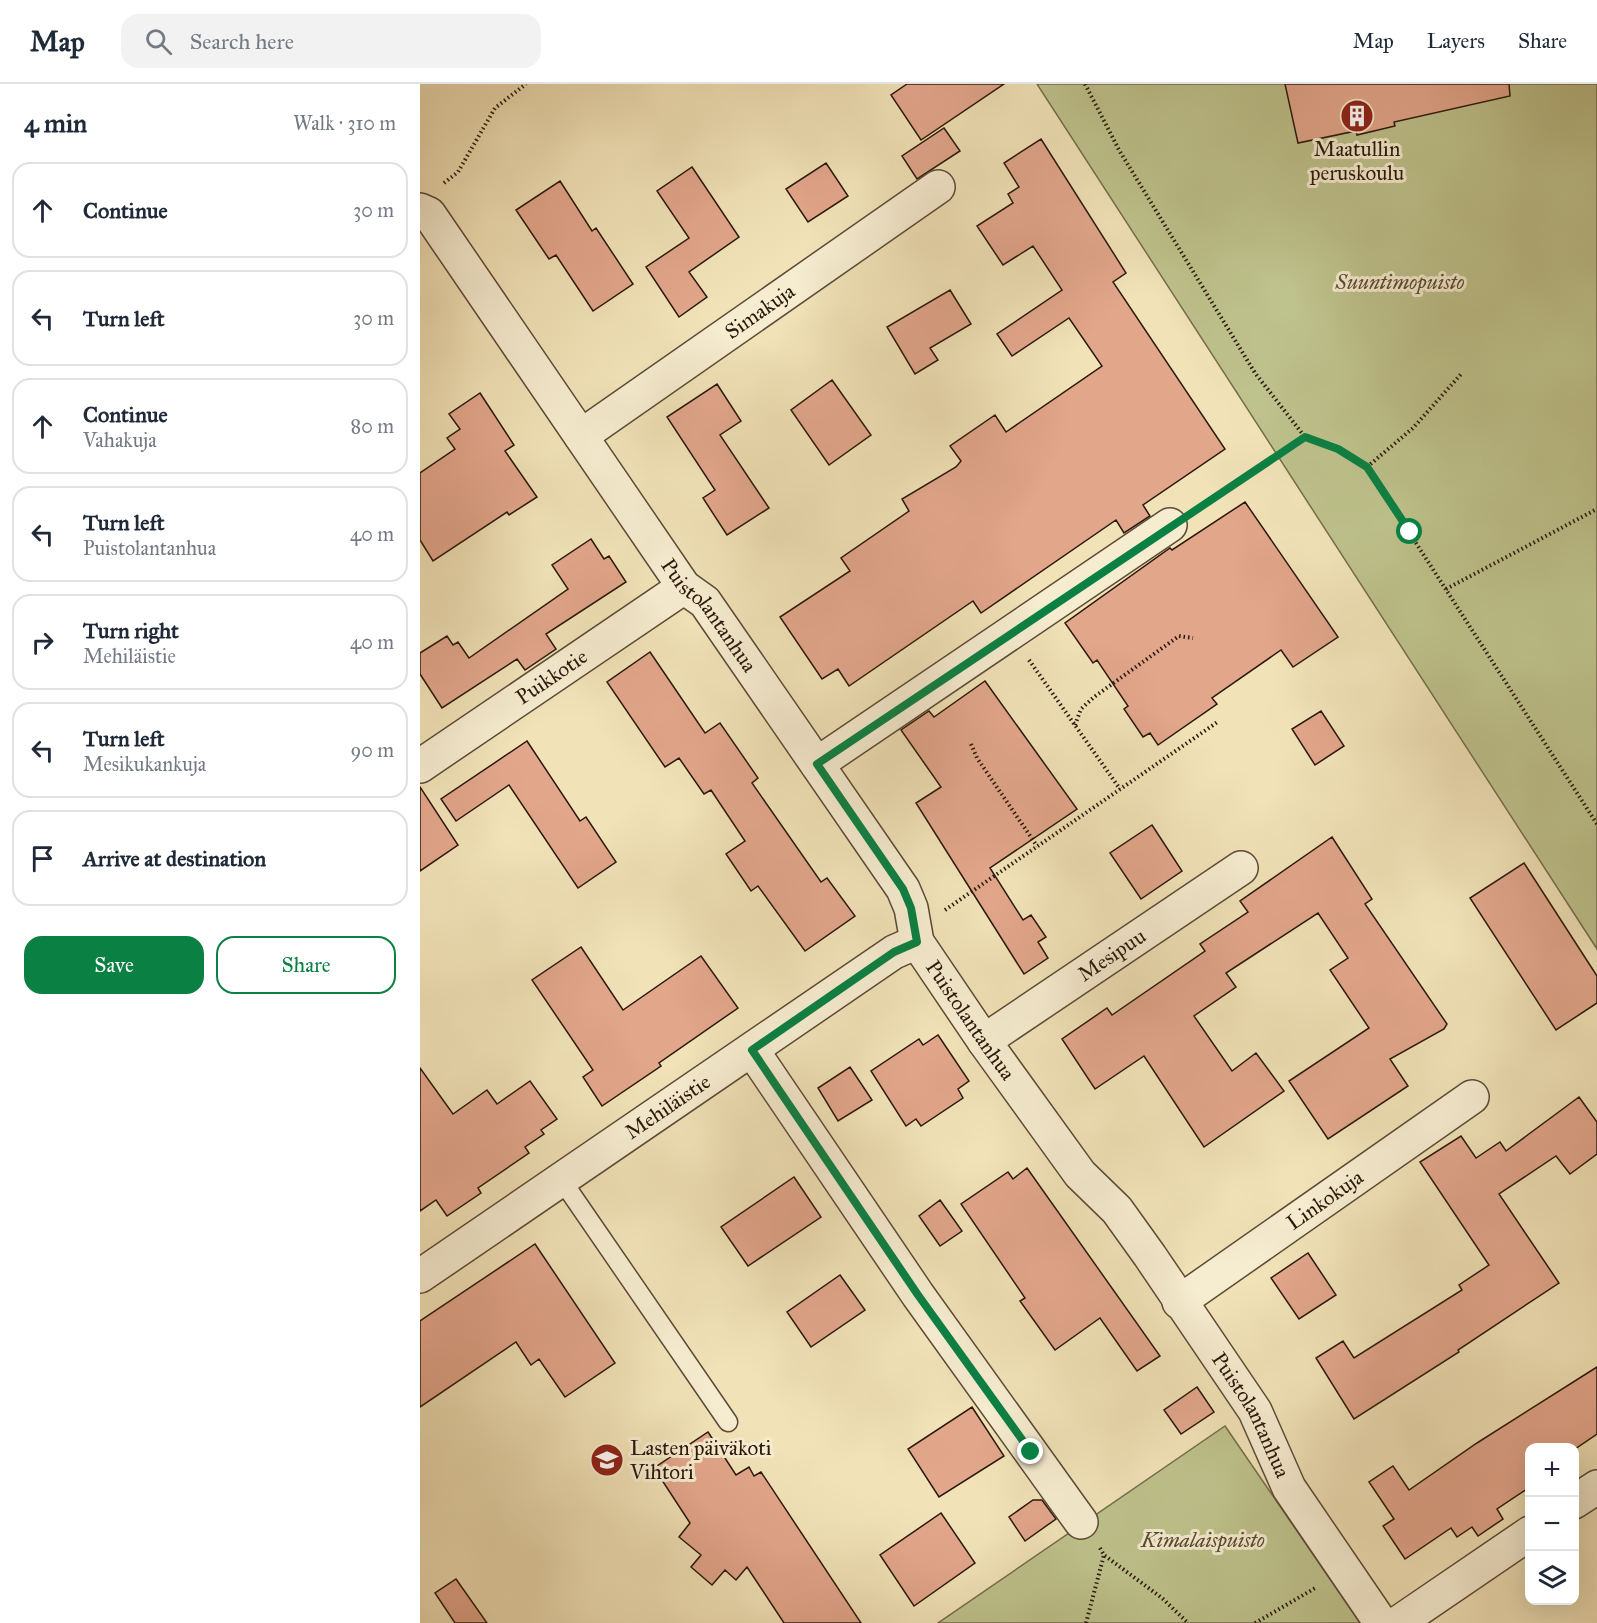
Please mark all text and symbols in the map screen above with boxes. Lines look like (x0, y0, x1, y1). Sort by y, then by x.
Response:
search box (121, 14, 541, 68)
text: Map (30, 24, 85, 59)
icon: search (142, 25, 175, 58)
text: Search here (190, 28, 294, 55)
text: Map (1353, 28, 1394, 54)
text: Layers (1427, 28, 1485, 54)
text: Share (1518, 28, 1567, 54)
building icon: Maatullin peruskoulu (1339, 98, 1375, 134)
text: 4 min (24, 107, 87, 139)
text: Walk · 310 m (293, 111, 396, 135)
place label: Maatullin peruskoulu (1309, 136, 1404, 186)
icon: ahead (26, 194, 59, 227)
text: Continue (83, 197, 168, 224)
text: 30 m (353, 198, 394, 222)
park label: Suuntimopuisto (1335, 269, 1464, 295)
street label: Simakuja (720, 278, 800, 345)
icon: left (26, 302, 59, 335)
text: Turn left (83, 305, 165, 332)
text: 30 m (353, 306, 394, 330)
text: Continue (83, 401, 168, 428)
icon: ahead (26, 410, 59, 443)
text: 80 m (351, 414, 394, 438)
text: Vahakuja (83, 428, 157, 452)
text: Turn left (83, 509, 165, 536)
icon: left (26, 518, 59, 551)
route start (1396, 518, 1422, 544)
text: 40 m (350, 522, 394, 546)
text: Puistolantanhua (83, 536, 216, 560)
street label: Puistolantanhua (655, 554, 763, 677)
text: Turn right (83, 617, 179, 644)
icon: right (26, 626, 59, 659)
text: 40 m (350, 630, 394, 654)
street label: Puikkotie (511, 643, 593, 710)
text: Mehiläistie (83, 644, 176, 668)
text: Turn left (83, 725, 165, 752)
icon: left (26, 734, 59, 767)
text: 90 m (351, 738, 394, 762)
text: Mesikukankuja (83, 752, 206, 776)
icon: arrive (26, 842, 59, 875)
text: Arrive at destination (83, 845, 266, 872)
street label: Mesipuu (1073, 923, 1151, 987)
button: Save (24, 936, 204, 994)
button: Share (216, 936, 396, 994)
street label: Puistolantanhua (920, 955, 1021, 1085)
street label: Mehiläistie (620, 1068, 715, 1145)
street label: Linkokuja (1281, 1164, 1368, 1236)
street label: Puistolantanhua (1206, 1347, 1296, 1482)
place label: Lasten päiväkoti Vihtori (629, 1435, 772, 1485)
route end (1017, 1438, 1043, 1464)
school or university icon: Lasten päiväkoti Vihtori (589, 1442, 625, 1478)
map controls (1525, 1443, 1579, 1605)
button: + (1525, 1443, 1579, 1497)
button: − (1525, 1497, 1579, 1551)
park label: Kimalaispuisto (1140, 1527, 1265, 1553)
button: layers (1525, 1551, 1579, 1605)

